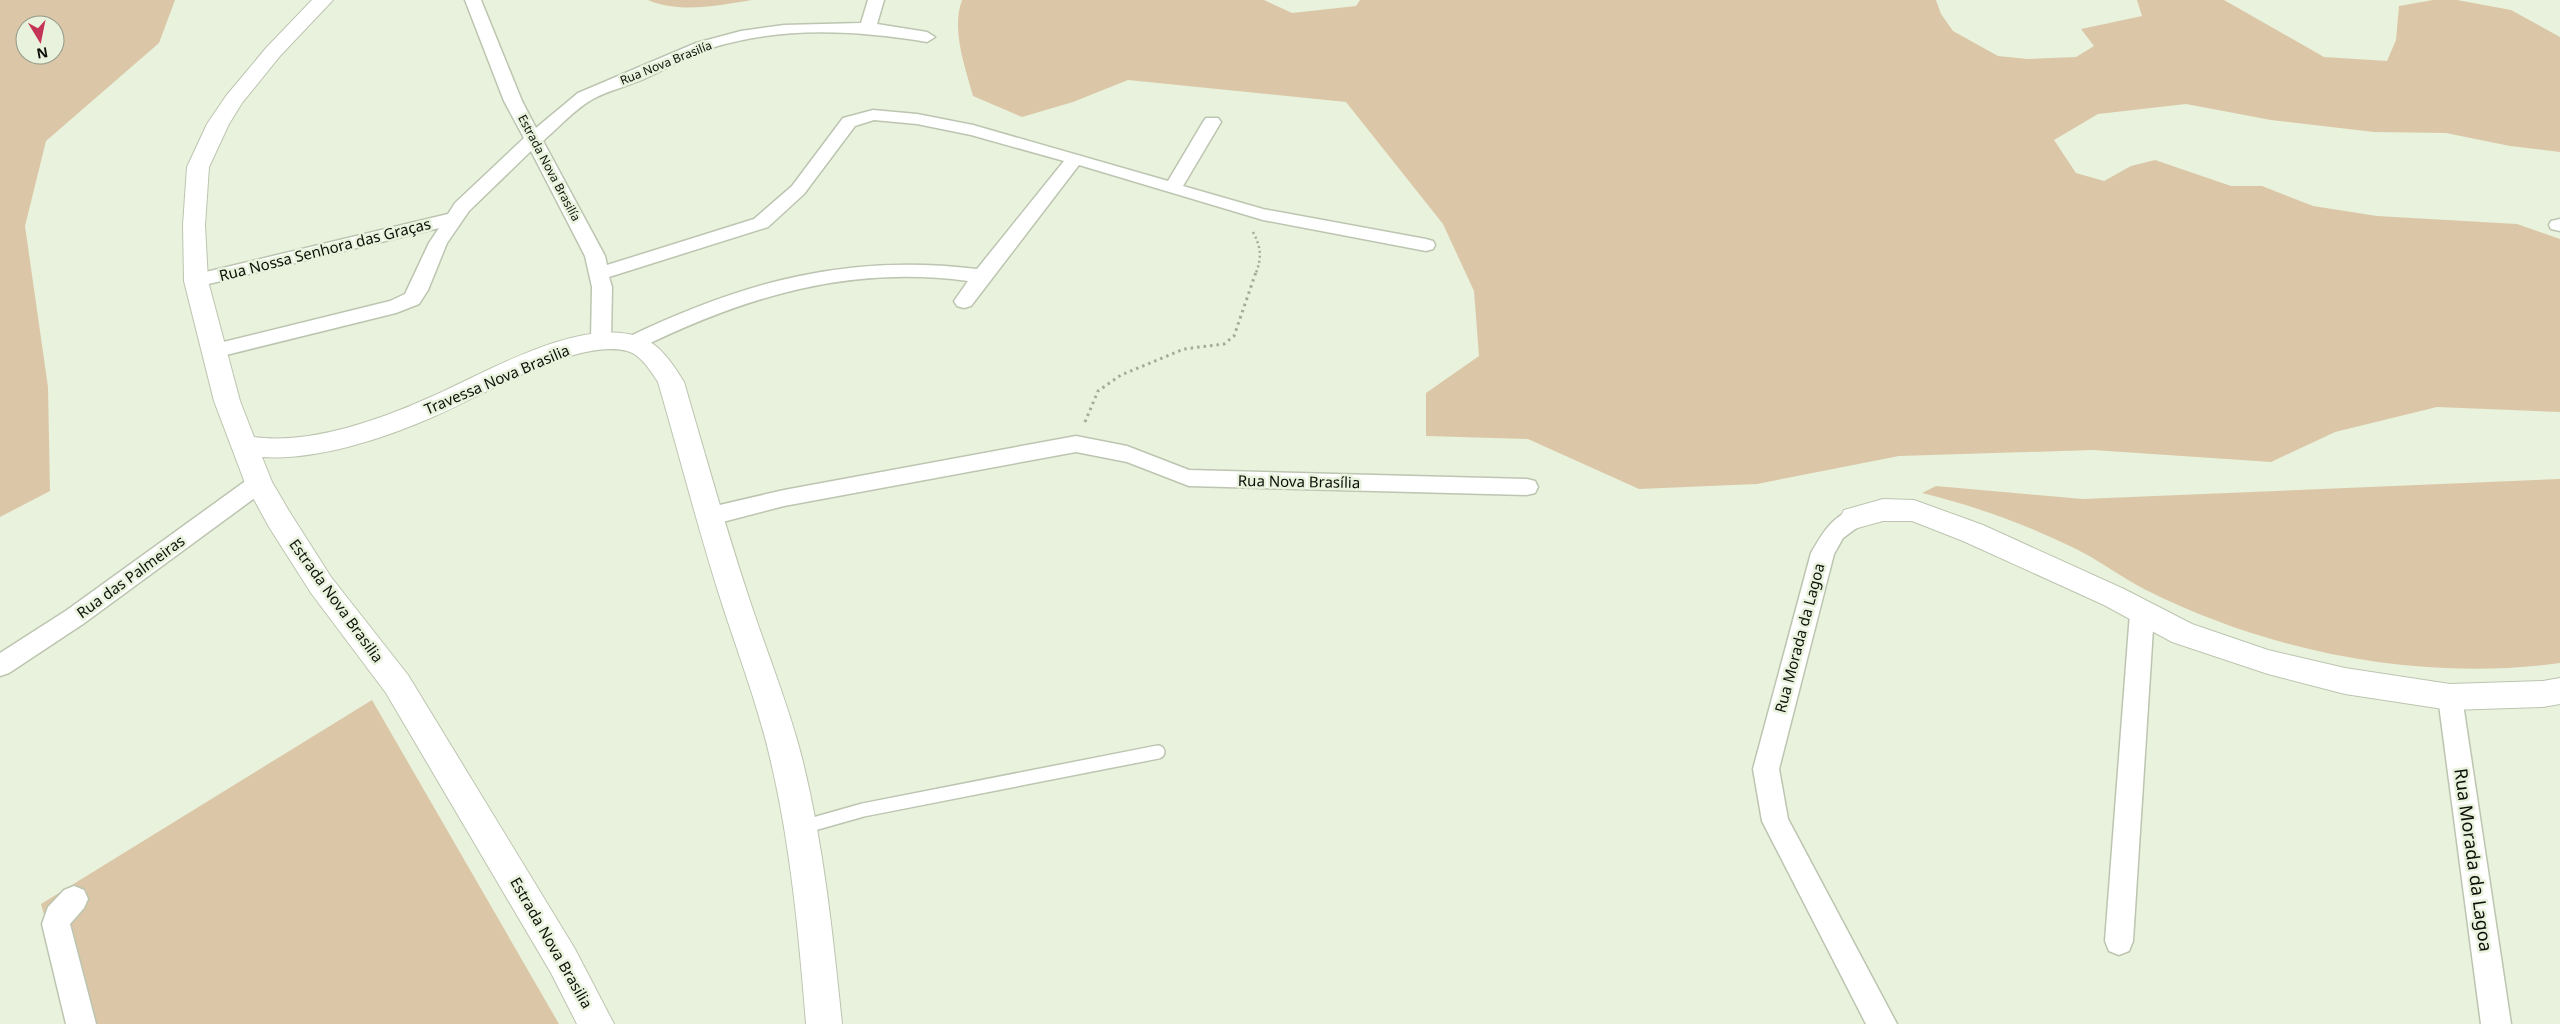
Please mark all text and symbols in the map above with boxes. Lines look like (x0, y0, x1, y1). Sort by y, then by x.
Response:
north arrow (15, 15, 65, 65)
street label: Rua Nova Brasilía (617, 36, 714, 89)
text: N (35, 43, 50, 64)
street label: Estrada Nova Brasilía (514, 111, 585, 224)
street label: Rua Nossa Senhora das Graças (217, 213, 433, 285)
street label: Travessa Nova Brasilia (421, 339, 572, 419)
street label: Rua Nova Brasília (1238, 470, 1360, 492)
street label: Rua das Palmeiras (72, 530, 188, 622)
street label: Estrada Nova Brasilia (285, 535, 388, 666)
street label: Rua Morada da Lagoa (1769, 561, 1829, 715)
street label: Rua Morada da Lagoa (2449, 767, 2499, 953)
street label: Estrada Nova Brasilia (506, 873, 598, 1012)

